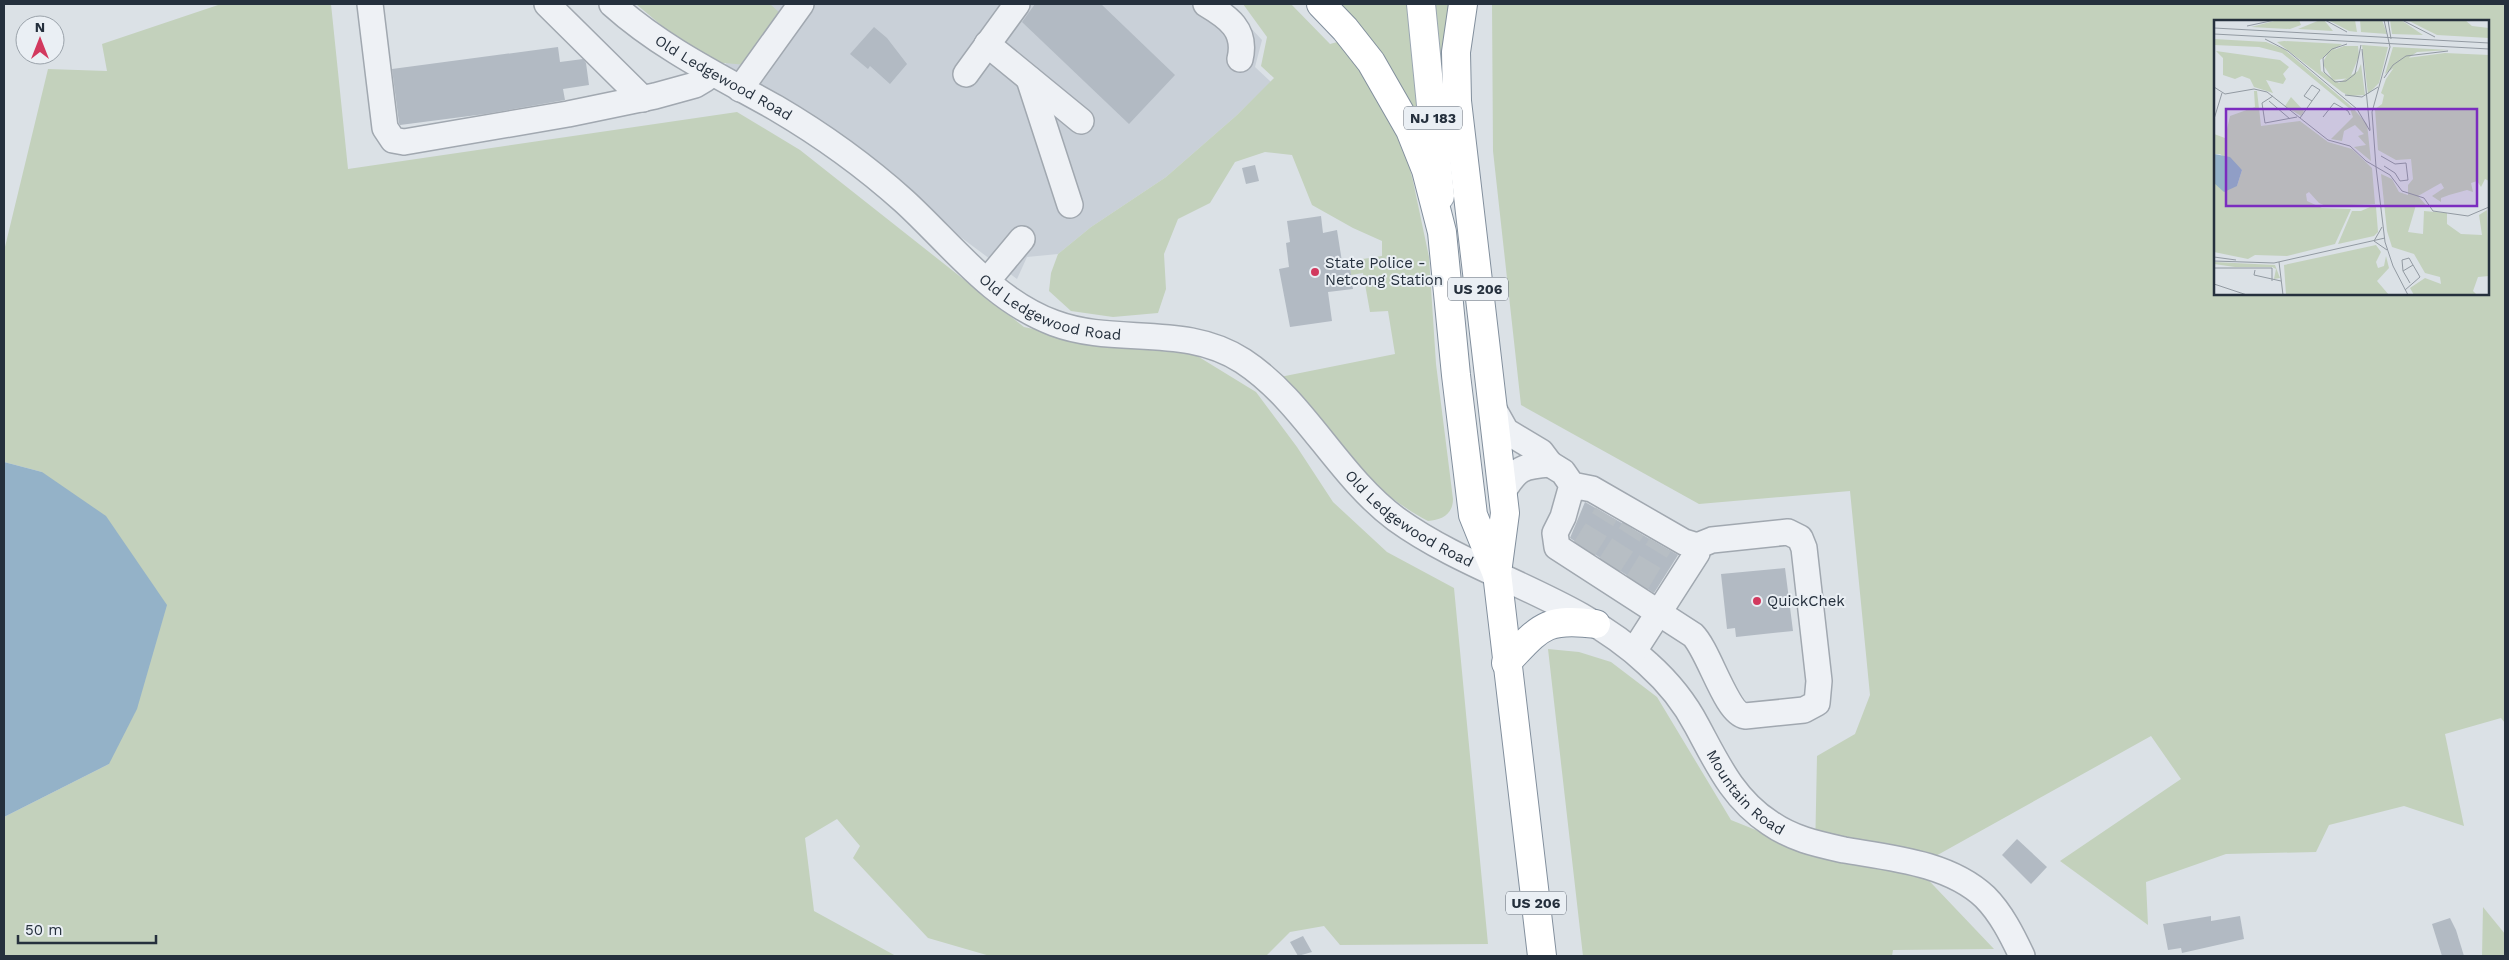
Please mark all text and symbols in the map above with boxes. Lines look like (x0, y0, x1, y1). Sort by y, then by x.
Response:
north arrow (15, 15, 65, 65)
text: N (35, 19, 45, 35)
inset map (2214, 20, 2489, 295)
street label: Old Ledgewood Road (651, 31, 795, 124)
road number: NJ 183 (1404, 106, 1462, 130)
place label: State Police - Netcong Station (1325, 254, 1443, 289)
marker: State Police - Netcong Station (1309, 266, 1321, 278)
street label: Old Ledgewood Road (975, 270, 1122, 344)
road number: US 206 (1448, 278, 1508, 300)
street label: Old Ledgewood Road (1341, 467, 1476, 571)
place label: QuickChek (1767, 592, 1845, 610)
marker: QuickChek (1751, 595, 1763, 607)
street label: Mountain Road (1702, 747, 1788, 839)
road number: US 206 (1506, 891, 1566, 914)
scale bar (18, 912, 155, 944)
text: 50 m (25, 921, 62, 939)

